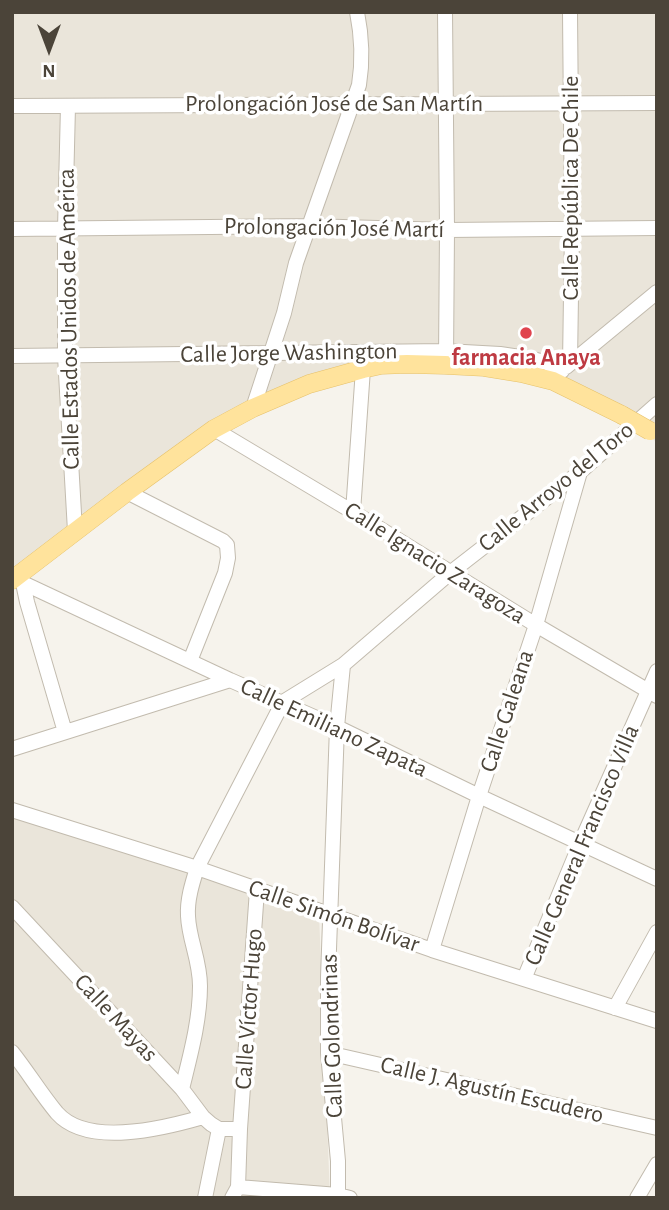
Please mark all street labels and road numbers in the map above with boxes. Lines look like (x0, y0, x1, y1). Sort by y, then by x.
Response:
street label: Calle República De Chile (557, 76, 585, 300)
street label: Prolongación José de San Martín (185, 90, 483, 118)
street label: Calle Estados Unidos de América (52, 168, 86, 470)
street label: Prolongación José Martí (224, 212, 444, 244)
street label: Calle Jorge Washington (180, 337, 398, 369)
street label: Calle Arroyo del Toro (473, 416, 639, 558)
street label: Calle Ignacio Zaragoza (339, 496, 531, 630)
street label: Calle Galeana (474, 646, 540, 776)
street label: Calle Emiliano Zapata (236, 672, 432, 784)
street label: Calle General Francisco Villa (518, 720, 646, 970)
street label: Calle Simón Bolívar (245, 873, 423, 959)
street label: Calle Víctor Hugo (229, 927, 269, 1091)
street label: Calle Golondrinas (315, 953, 349, 1119)
street label: Calle Mayas (68, 968, 164, 1068)
street label: Calle J. Agustín Escudero (378, 1050, 606, 1130)

